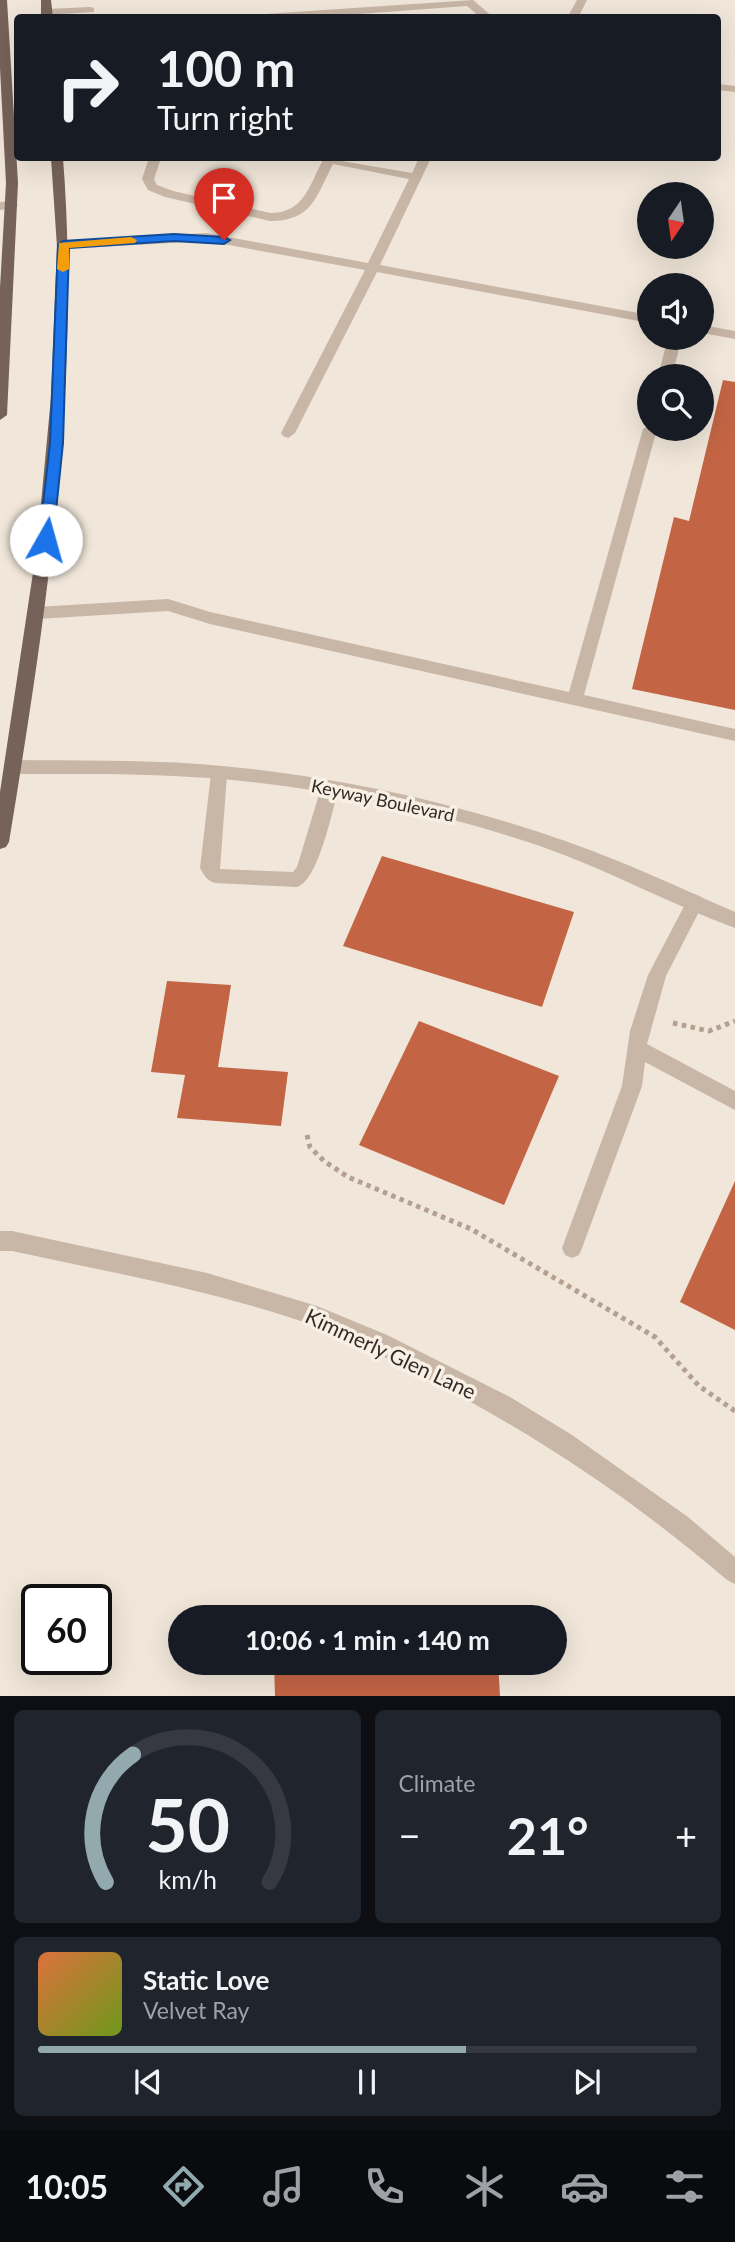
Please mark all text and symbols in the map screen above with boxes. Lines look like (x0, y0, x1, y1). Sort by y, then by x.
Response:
text: 100 m (157, 39, 295, 97)
icon: right (42, 42, 133, 133)
text: Turn right (157, 98, 293, 137)
pin (194, 168, 254, 240)
icon: arrive (205, 179, 243, 217)
north arrow (637, 182, 714, 259)
map controls (637, 182, 714, 441)
button: sound (637, 273, 714, 350)
button: search (637, 364, 714, 441)
position arrow (9, 503, 83, 577)
street label: Keyway Boulevard (309, 774, 457, 826)
street label: Kimmerly Glen Lane (302, 1303, 480, 1403)
speed limit sign: 60 (21, 1584, 112, 1675)
text: 10:06 · 1 min · 140 m (245, 1624, 490, 1656)
text: Climate (399, 1769, 475, 1797)
text: 50 (145, 1781, 229, 1869)
text: 21° (507, 1804, 589, 1866)
text: − (399, 1812, 421, 1858)
text: + (675, 1812, 697, 1858)
text: km/h (158, 1864, 217, 1894)
text: Static Love (143, 1964, 270, 1996)
text: Velvet Ray (143, 1996, 249, 2024)
icon: previous (129, 2063, 167, 2101)
icon: pause (348, 2063, 386, 2101)
icon: next (568, 2063, 606, 2101)
icon: directions (159, 2162, 208, 2211)
icon: music (259, 2162, 308, 2211)
icon: phone (360, 2162, 409, 2211)
icon: climate (460, 2162, 509, 2211)
icon: car (560, 2162, 609, 2211)
icon: filters (660, 2162, 709, 2211)
text: 10:05 (26, 2167, 108, 2206)

